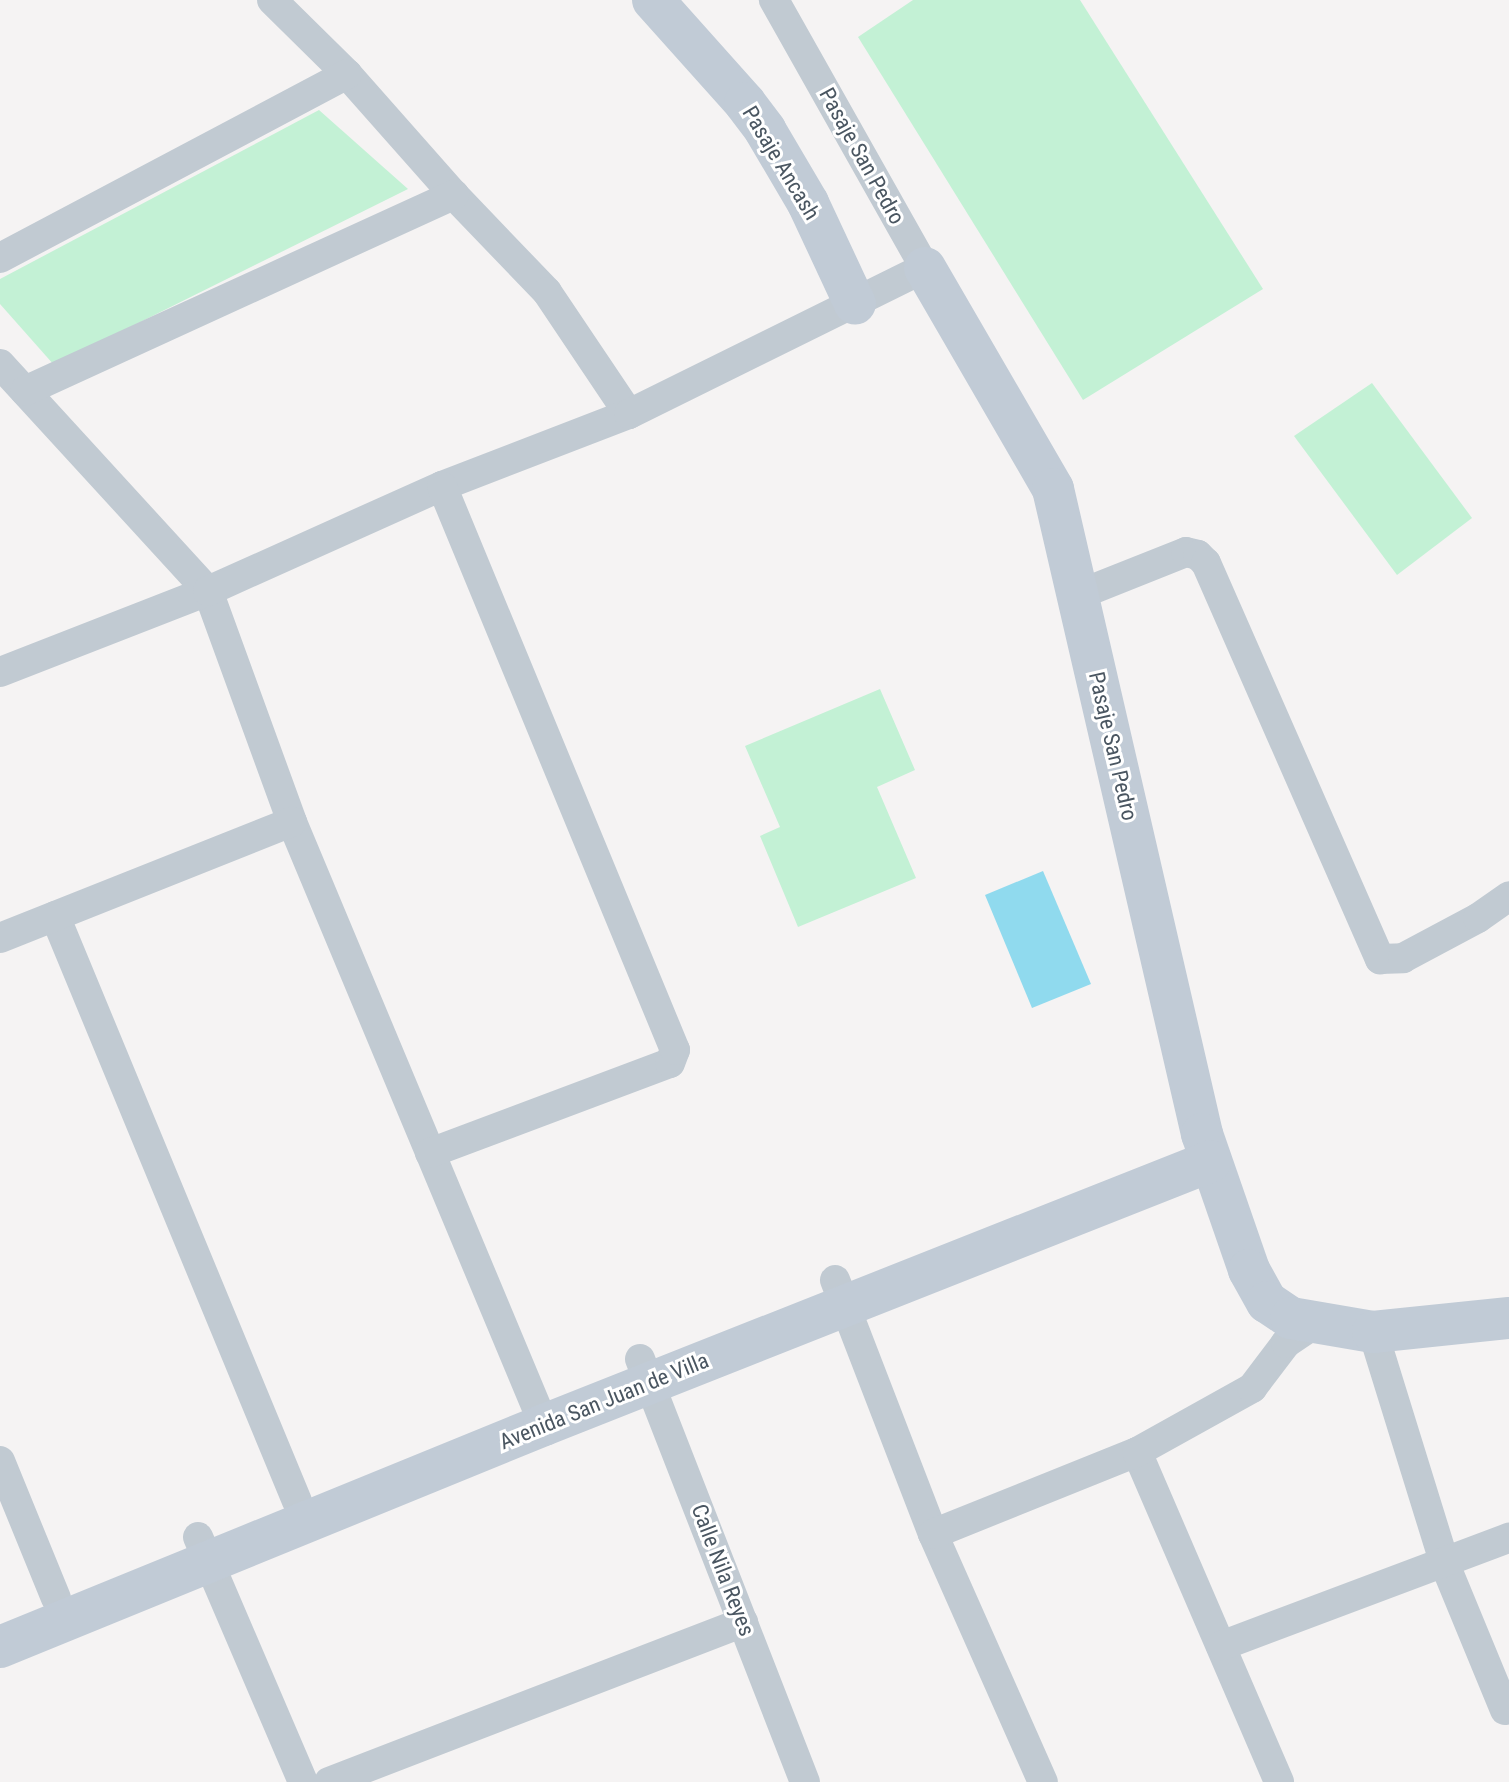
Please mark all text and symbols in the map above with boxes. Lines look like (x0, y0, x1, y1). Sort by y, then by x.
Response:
street label: Pasaje San Pedro (814, 83, 910, 229)
street label: Pasaje Ancash (737, 101, 825, 225)
street label: Pasaje San Pedro (1083, 669, 1143, 823)
street label: Avenida San Juan de Villa (495, 1347, 713, 1455)
street label: Calle Nila Reyes (686, 1500, 760, 1640)

